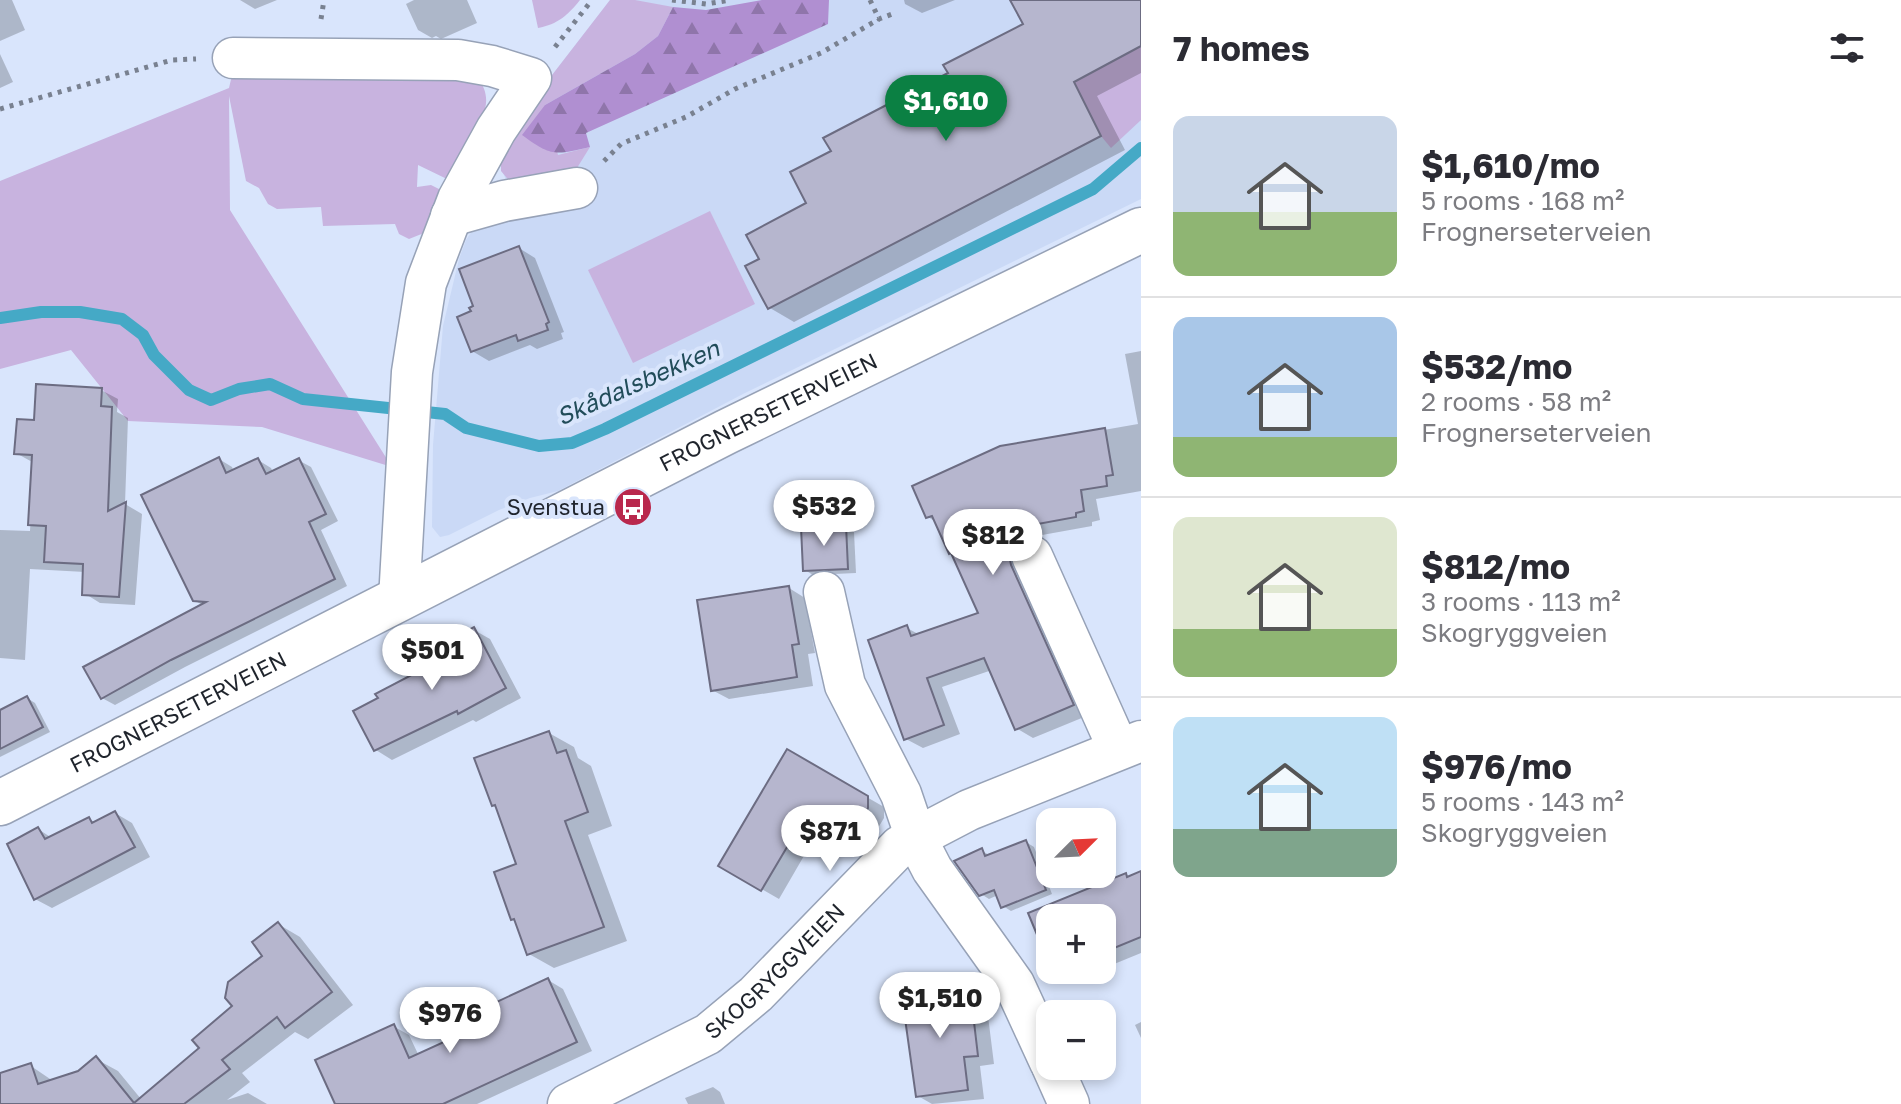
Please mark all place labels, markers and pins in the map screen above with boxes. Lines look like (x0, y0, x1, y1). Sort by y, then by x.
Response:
pin: $1,610 (881, 75, 1011, 143)
pin: $532 (777, 480, 871, 548)
bus stop icon: Svenstua (612, 486, 654, 528)
place label: Svenstua (507, 493, 605, 520)
pin: $812 (946, 509, 1040, 577)
pin: $501 (385, 624, 479, 692)
pin: $871 (783, 805, 877, 873)
pin: $1,510 (875, 972, 1005, 1040)
pin: $976 (403, 987, 497, 1055)

